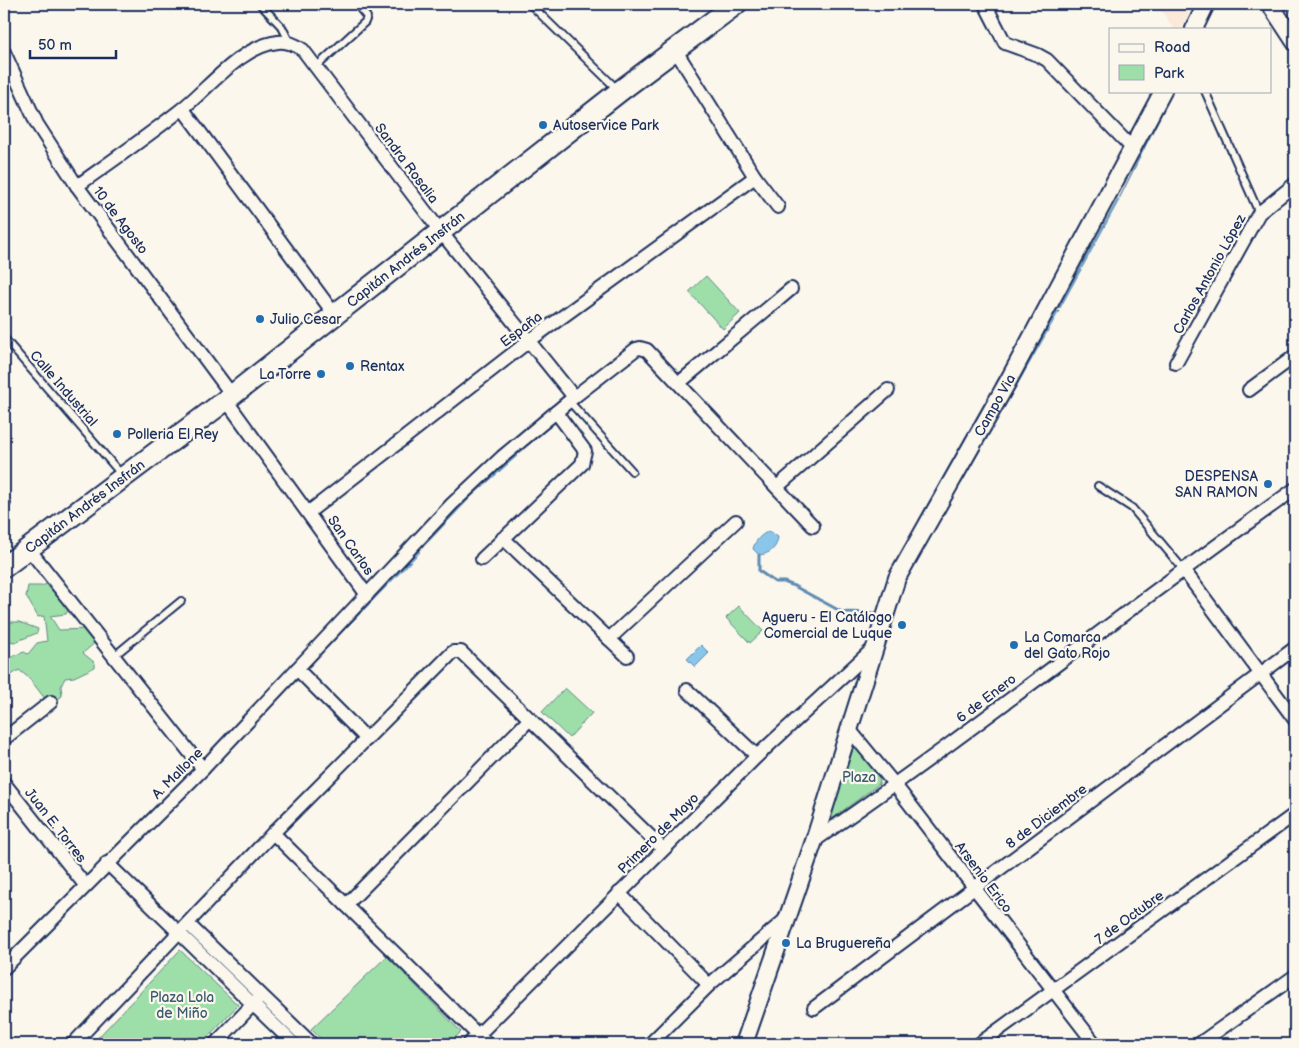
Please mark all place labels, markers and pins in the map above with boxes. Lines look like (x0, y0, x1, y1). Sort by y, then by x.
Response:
place label: Autoservice Park (553, 117, 659, 134)
marker: Autoservice Park (537, 119, 549, 131)
place label: Julio Cesar (270, 311, 342, 328)
marker: Julio Cesar (254, 313, 266, 325)
place label: Rentax (360, 358, 405, 375)
marker: Rentax (344, 360, 356, 372)
place label: La Torre (259, 366, 311, 383)
marker: La Torre (315, 368, 327, 380)
place label: Polleria El Rey (127, 426, 219, 443)
marker: Polleria El Rey (111, 428, 123, 440)
place label: DESPENSA SAN RAMON (1175, 468, 1258, 501)
marker: DESPENSA SAN RAMON (1262, 478, 1274, 490)
place label: Agueru - El Catálogo Comercial de Luque (762, 609, 892, 642)
marker: Agueru - El Catálogo Comercial de Luque (896, 619, 908, 631)
place label: La Comarca del Gato Rojo (1024, 629, 1110, 662)
marker: La Comarca del Gato Rojo (1008, 639, 1020, 651)
place label: La Bruguereña (796, 935, 891, 952)
marker: La Bruguereña (780, 937, 792, 949)

